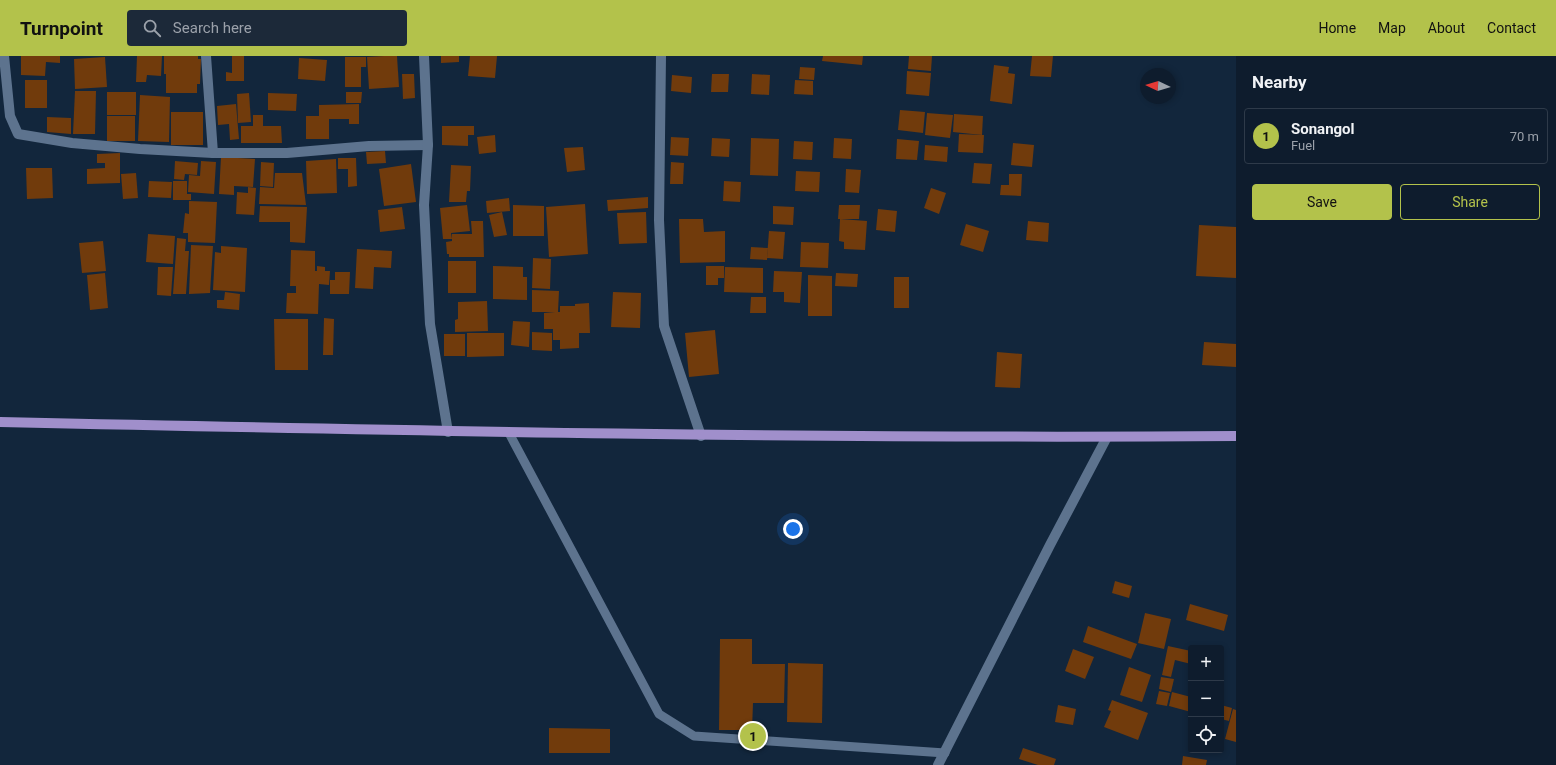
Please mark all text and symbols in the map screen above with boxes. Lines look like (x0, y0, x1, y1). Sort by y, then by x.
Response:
search box (127, 10, 407, 46)
text: Turnpoint (20, 17, 103, 40)
icon: search (141, 17, 163, 39)
text: Search here (173, 19, 252, 37)
text: Home (1318, 20, 1356, 36)
text: Map (1378, 20, 1406, 36)
text: About (1428, 20, 1465, 36)
text: Contact (1487, 20, 1536, 36)
north arrow (1140, 68, 1176, 104)
text: Nearby (1252, 72, 1307, 92)
text: Sonangol (1291, 120, 1355, 138)
text: 1 (1262, 129, 1270, 144)
text: 70 m (1510, 129, 1539, 144)
text: Fuel (1291, 138, 1315, 153)
button: Save (1252, 184, 1392, 220)
button: Share (1400, 184, 1540, 220)
your location (783, 519, 803, 539)
map controls (1188, 645, 1224, 753)
button: + (1188, 645, 1224, 681)
button: − (1188, 681, 1224, 717)
button: locate (1188, 717, 1224, 753)
pin: 1 (740, 721, 766, 751)

